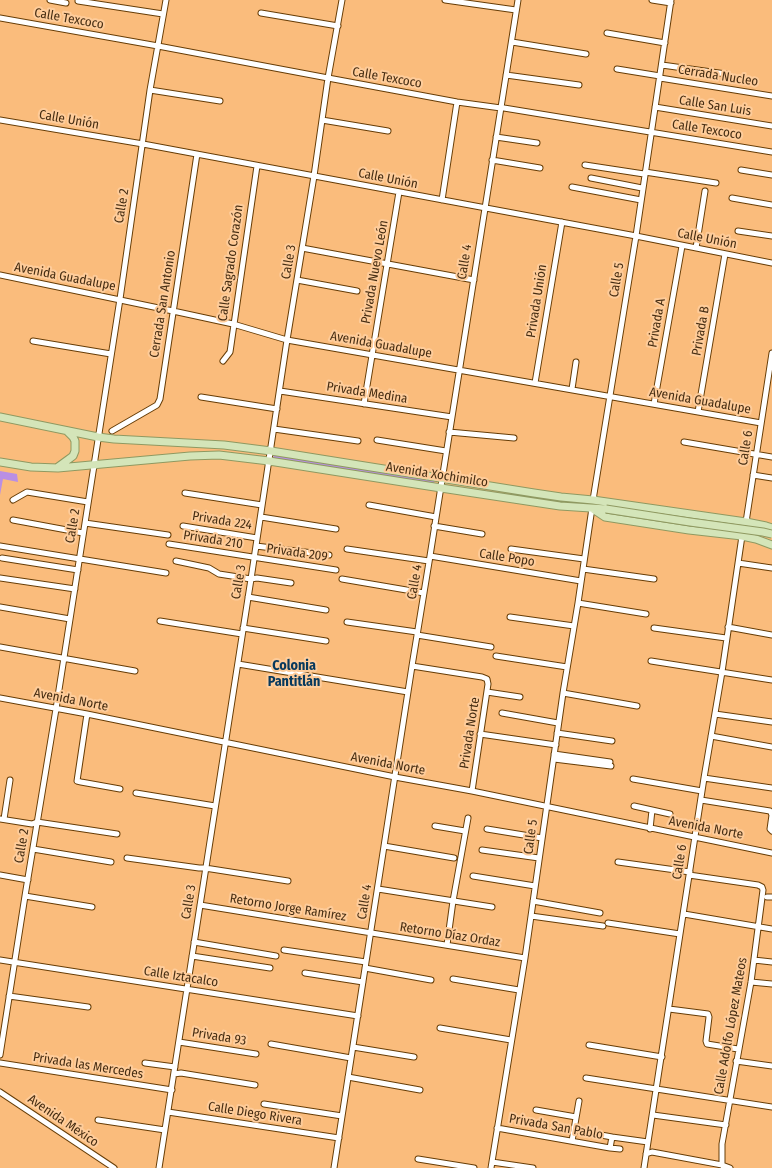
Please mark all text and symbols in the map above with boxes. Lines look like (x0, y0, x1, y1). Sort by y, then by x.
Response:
street label: Calle Texcoco (33, 5, 105, 33)
street label: Cerrada Nucleo (677, 62, 759, 90)
street label: Calle Texcoco (351, 64, 423, 92)
street label: Calle San Luis (678, 93, 752, 119)
street label: Calle Unión (38, 107, 100, 133)
street label: Calle Texcoco (671, 117, 743, 143)
street label: Calle Unión (357, 166, 419, 192)
street label: Calle 2 (112, 188, 132, 224)
street label: Calle Sagrado Corazón (215, 204, 247, 322)
street label: Privada Nuevo León (358, 219, 392, 325)
street label: Calle Unión (676, 226, 738, 252)
street label: Calle 4 (455, 243, 475, 281)
street label: Calle 3 (279, 244, 299, 280)
street label: Cerrada San Antonio (147, 249, 179, 359)
street label: Avenida Guadalupe (13, 260, 117, 294)
street label: Calle 5 (607, 262, 627, 298)
street label: Privada Unión (523, 263, 551, 339)
street label: Privada A (645, 297, 669, 349)
street label: Privada B (689, 305, 713, 357)
street label: Avenida Guadalupe (329, 328, 433, 362)
street label: Privada Medina (325, 379, 409, 407)
street label: Avenida Guadalupe (648, 384, 752, 418)
street label: Calle 6 (736, 429, 756, 467)
street label: Avenida Xochimilco (385, 459, 489, 491)
street label: Calle 2 (63, 508, 83, 544)
street label: Privada 224 (191, 509, 253, 533)
street label: Privada 210 (182, 528, 244, 552)
street label: Privada 209 (265, 541, 329, 565)
street label: Calle Popo (478, 546, 536, 570)
street label: Calle 4 (404, 563, 426, 601)
street label: Calle 3 (229, 564, 249, 600)
district label: Colonia Pantitlán (268, 658, 320, 690)
street label: Avenida Norte (33, 685, 109, 715)
street label: Privada Norte (457, 696, 483, 770)
street label: Avenida Norte (350, 749, 426, 779)
street label: Avenida Norte (668, 813, 744, 843)
street label: Calle 5 (521, 819, 541, 855)
street label: Calle 2 (12, 828, 32, 864)
street label: Calle 6 (670, 843, 690, 881)
street label: Calle 4 (355, 883, 375, 921)
street label: Calle 3 (179, 884, 199, 920)
street label: Retorno Jorge Ramírez (229, 891, 347, 925)
street label: Retorno Díaz Ordaz (399, 919, 501, 951)
street label: Calle Adolfo López Mateos (711, 956, 751, 1096)
street label: Calle Iztacalco (143, 963, 219, 991)
street label: Privada 93 (191, 1025, 247, 1049)
street label: Privada las Mercedes (32, 1050, 144, 1082)
street label: Avenida México (25, 1092, 101, 1150)
street label: Calle Diego Rivera (207, 1099, 303, 1129)
street label: Privada San Pablo (508, 1111, 604, 1143)

